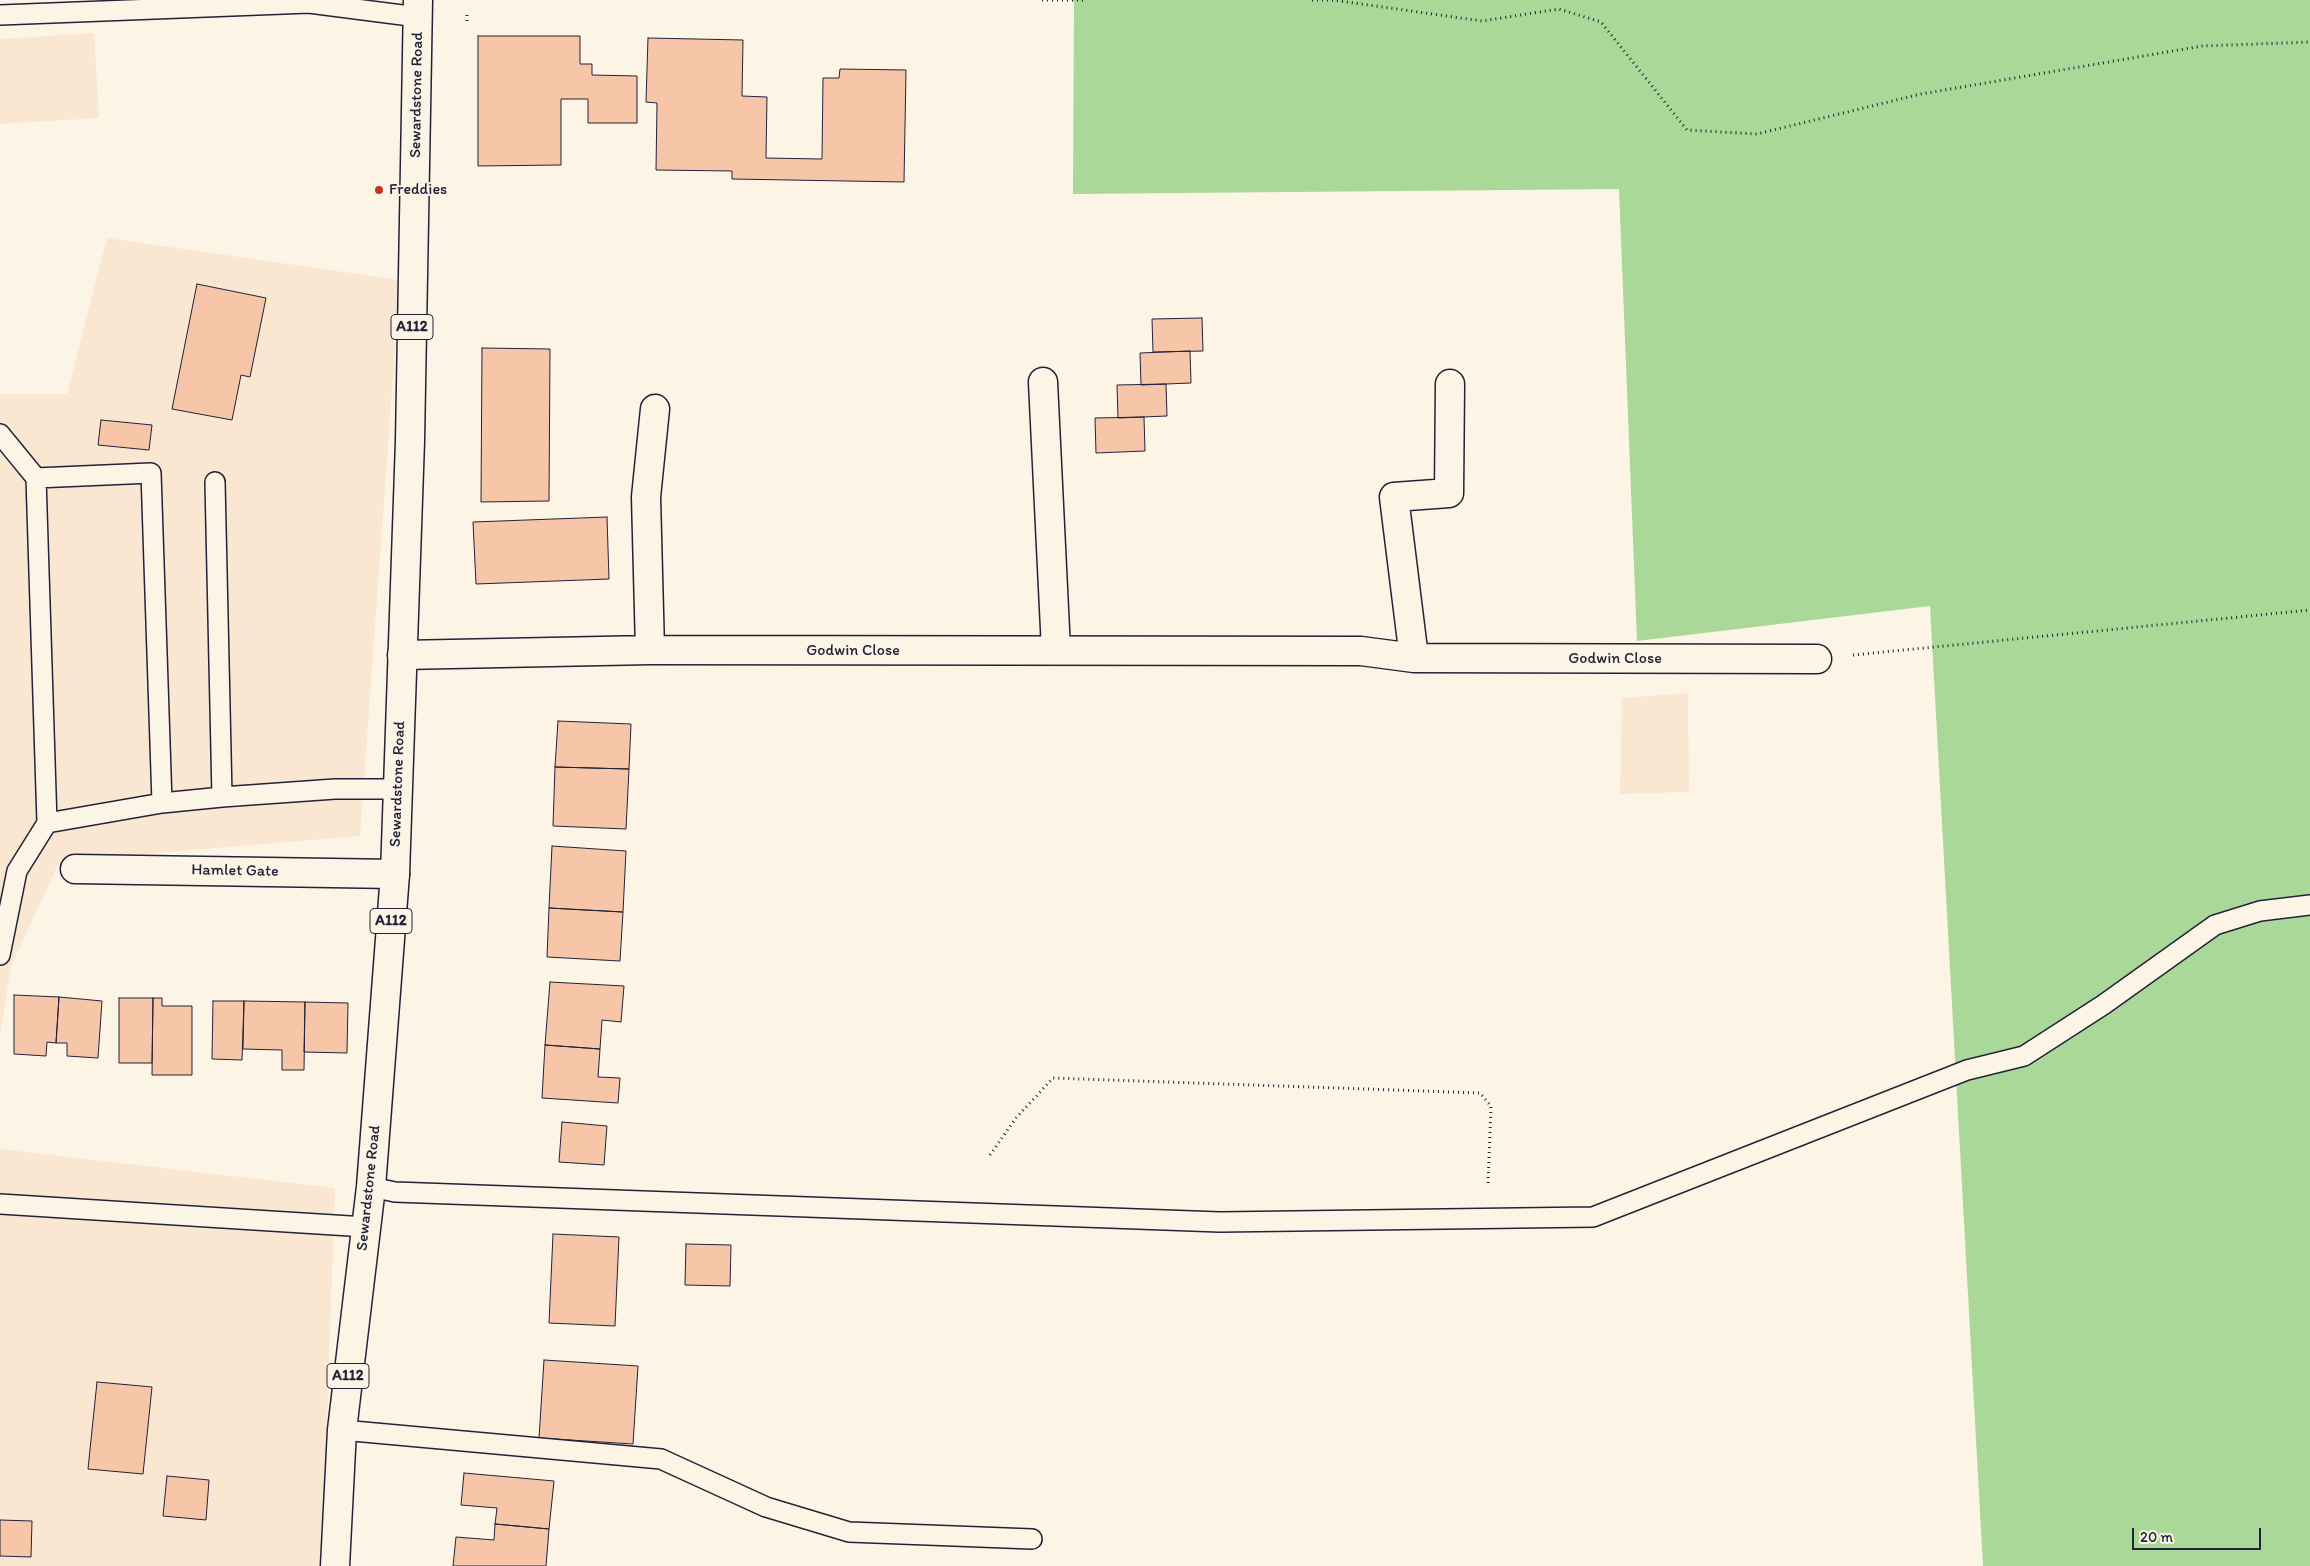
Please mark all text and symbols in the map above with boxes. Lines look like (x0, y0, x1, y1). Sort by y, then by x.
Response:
street label: Sewardstone Road (406, 32, 428, 158)
place label: Freddies (389, 180, 447, 200)
marker: Freddies (373, 184, 385, 196)
road number: A112 (391, 314, 433, 340)
street label: Godwin Close (806, 641, 900, 661)
street label: Godwin Close (1568, 649, 1662, 669)
street label: Sewardstone Road (386, 721, 410, 847)
street label: Hamlet Gate (191, 861, 279, 881)
road number: A112 (370, 908, 412, 934)
street label: Sewardstone Road (353, 1124, 385, 1252)
road number: A112 (327, 1364, 369, 1388)
scale bar (2135, 1518, 2264, 1550)
text: 20 m (2140, 1528, 2173, 1546)

